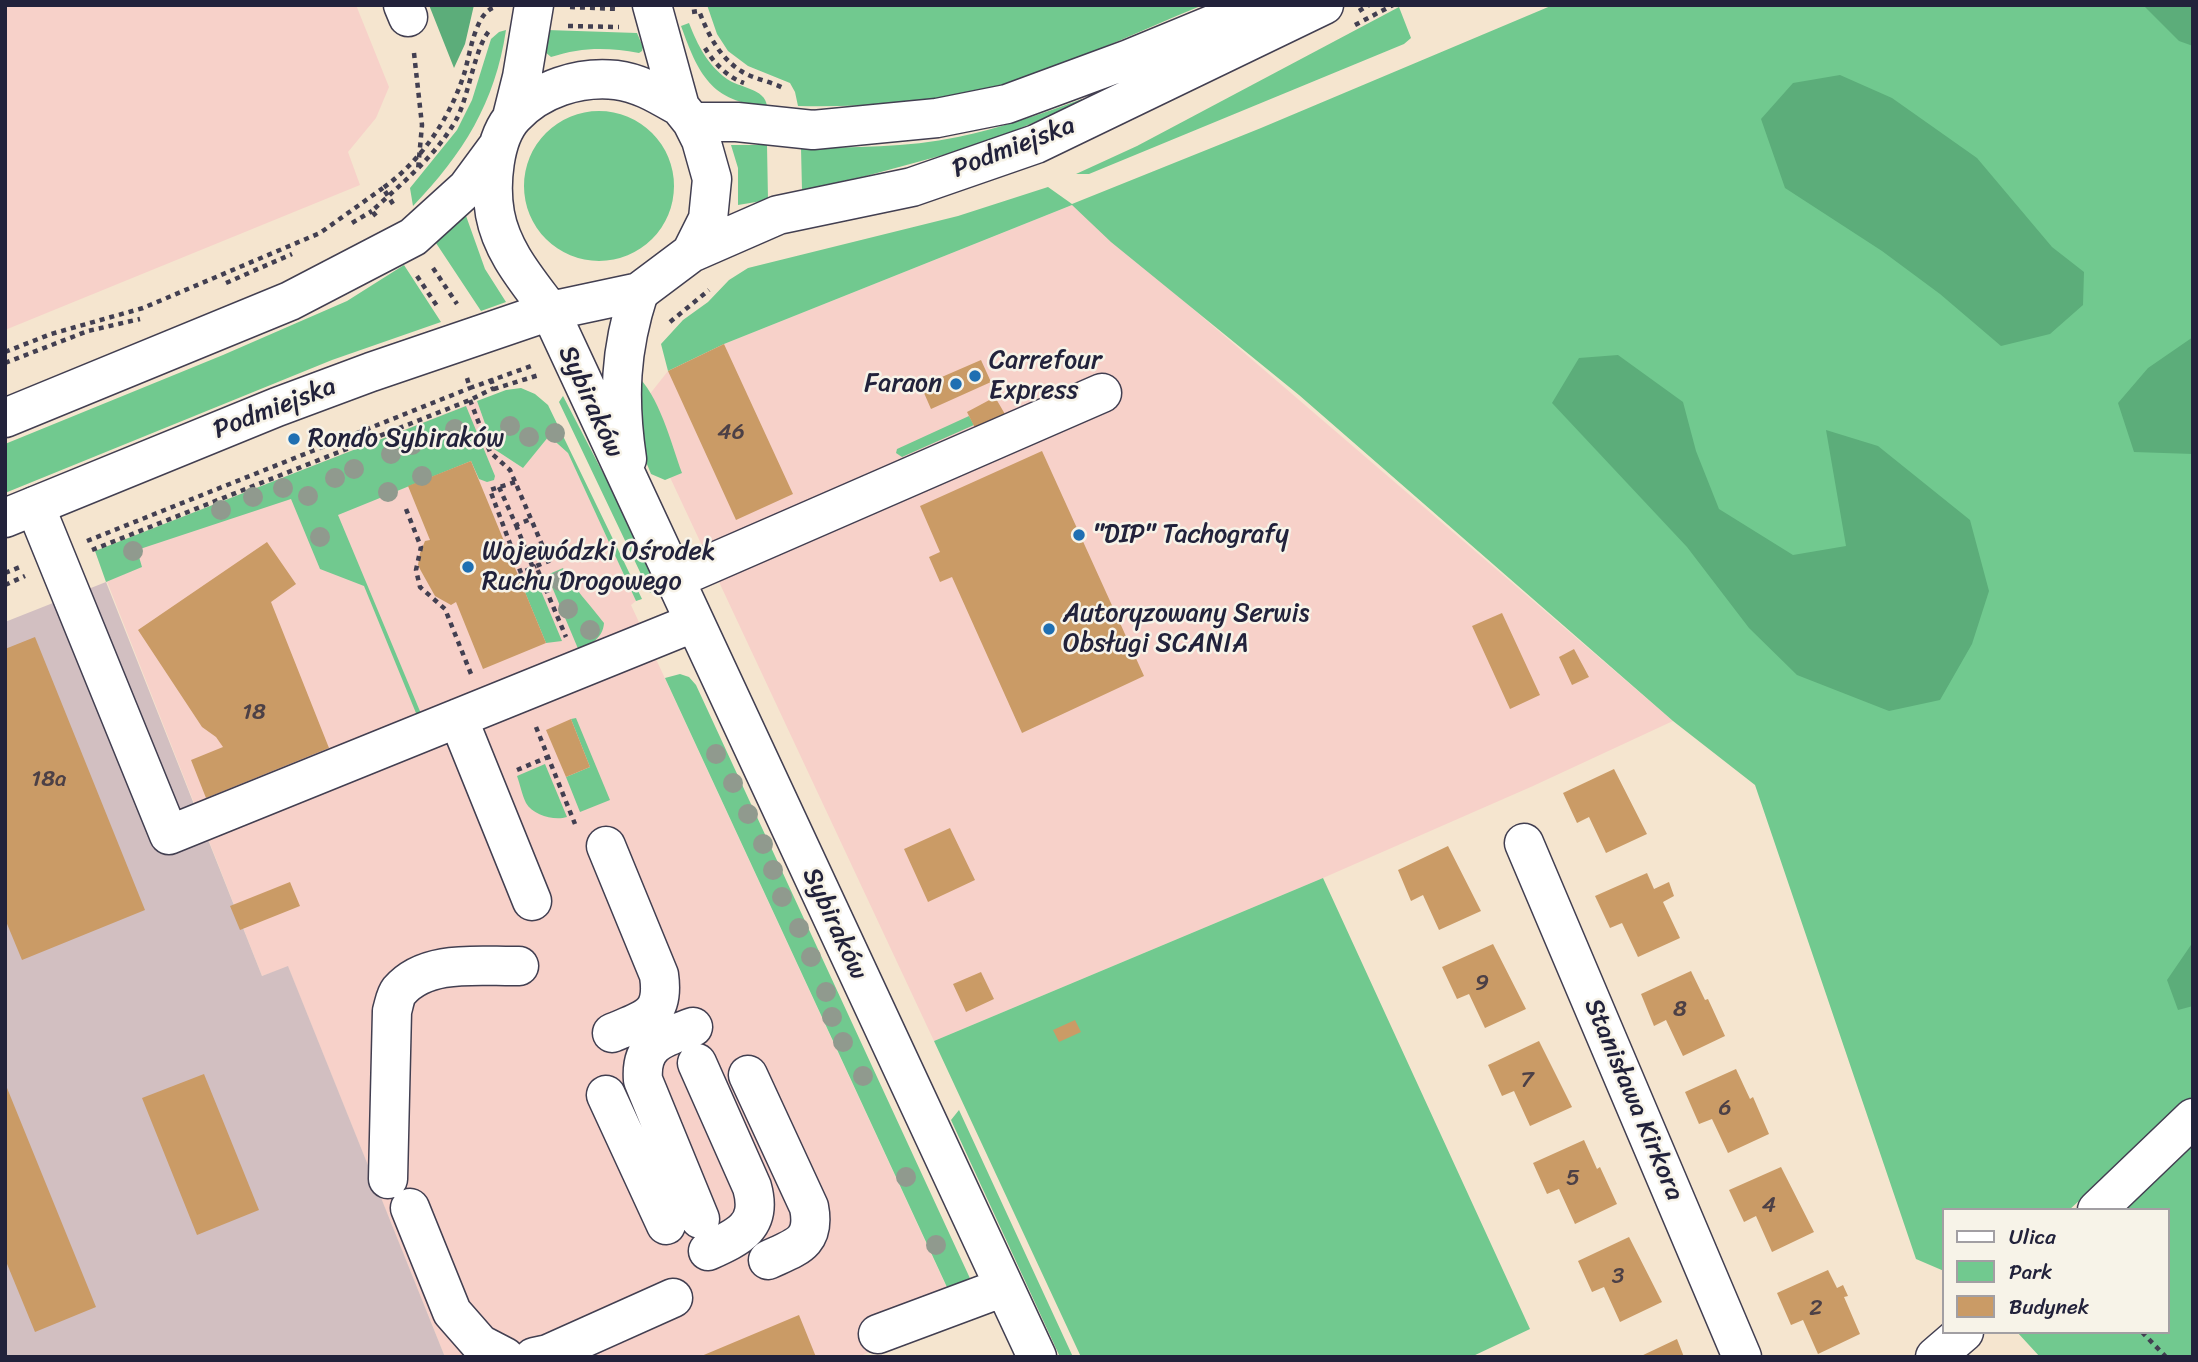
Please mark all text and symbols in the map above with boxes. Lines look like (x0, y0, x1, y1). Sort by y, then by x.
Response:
street label: Podmiejska (948, 110, 1080, 186)
street label: Sybiraków (551, 341, 629, 463)
place label: Carrefour Express (989, 345, 1102, 406)
place label: Faraon (864, 368, 942, 400)
marker: Carrefour Express (967, 368, 983, 384)
street label: Podmiejska (209, 371, 341, 447)
marker: Faraon (948, 376, 964, 392)
house number: 46 (717, 419, 745, 447)
place label: Rondo Sybiraków (308, 423, 504, 455)
marker: Rondo Sybiraków (286, 431, 302, 447)
place label: "DIP" Tachografy (1093, 519, 1289, 551)
marker: "DIP" Tachografy (1071, 527, 1087, 543)
place label: Wojewódzki Ośrodek Ruchu Drogowego (482, 536, 716, 598)
marker: Wojewódzki Ośrodek Ruchu Drogowego (460, 559, 476, 575)
place label: Autoryzowany Serwis Obsługi SCANIA (1063, 598, 1309, 660)
marker: Autoryzowany Serwis Obsługi SCANIA (1041, 621, 1057, 637)
house number: 18 (242, 699, 266, 727)
house number: 18a (31, 766, 67, 794)
street label: Sybiraków (795, 863, 873, 985)
house number: 9 (1475, 970, 1489, 998)
street label: Stanisława Kirkora (1576, 994, 1690, 1206)
house number: 8 (1673, 996, 1687, 1024)
house number: 7 (1520, 1067, 1534, 1095)
house number: 6 (1718, 1095, 1732, 1123)
house number: 5 (1566, 1165, 1580, 1193)
house number: 4 (1762, 1192, 1776, 1220)
legend (1942, 1208, 2170, 1334)
text: Ulica (2009, 1218, 2056, 1256)
text: Park (2009, 1253, 2052, 1291)
house number: 3 (1612, 1263, 1624, 1291)
text: Budynek (2009, 1288, 2089, 1326)
house number: 2 (1809, 1295, 1823, 1323)

